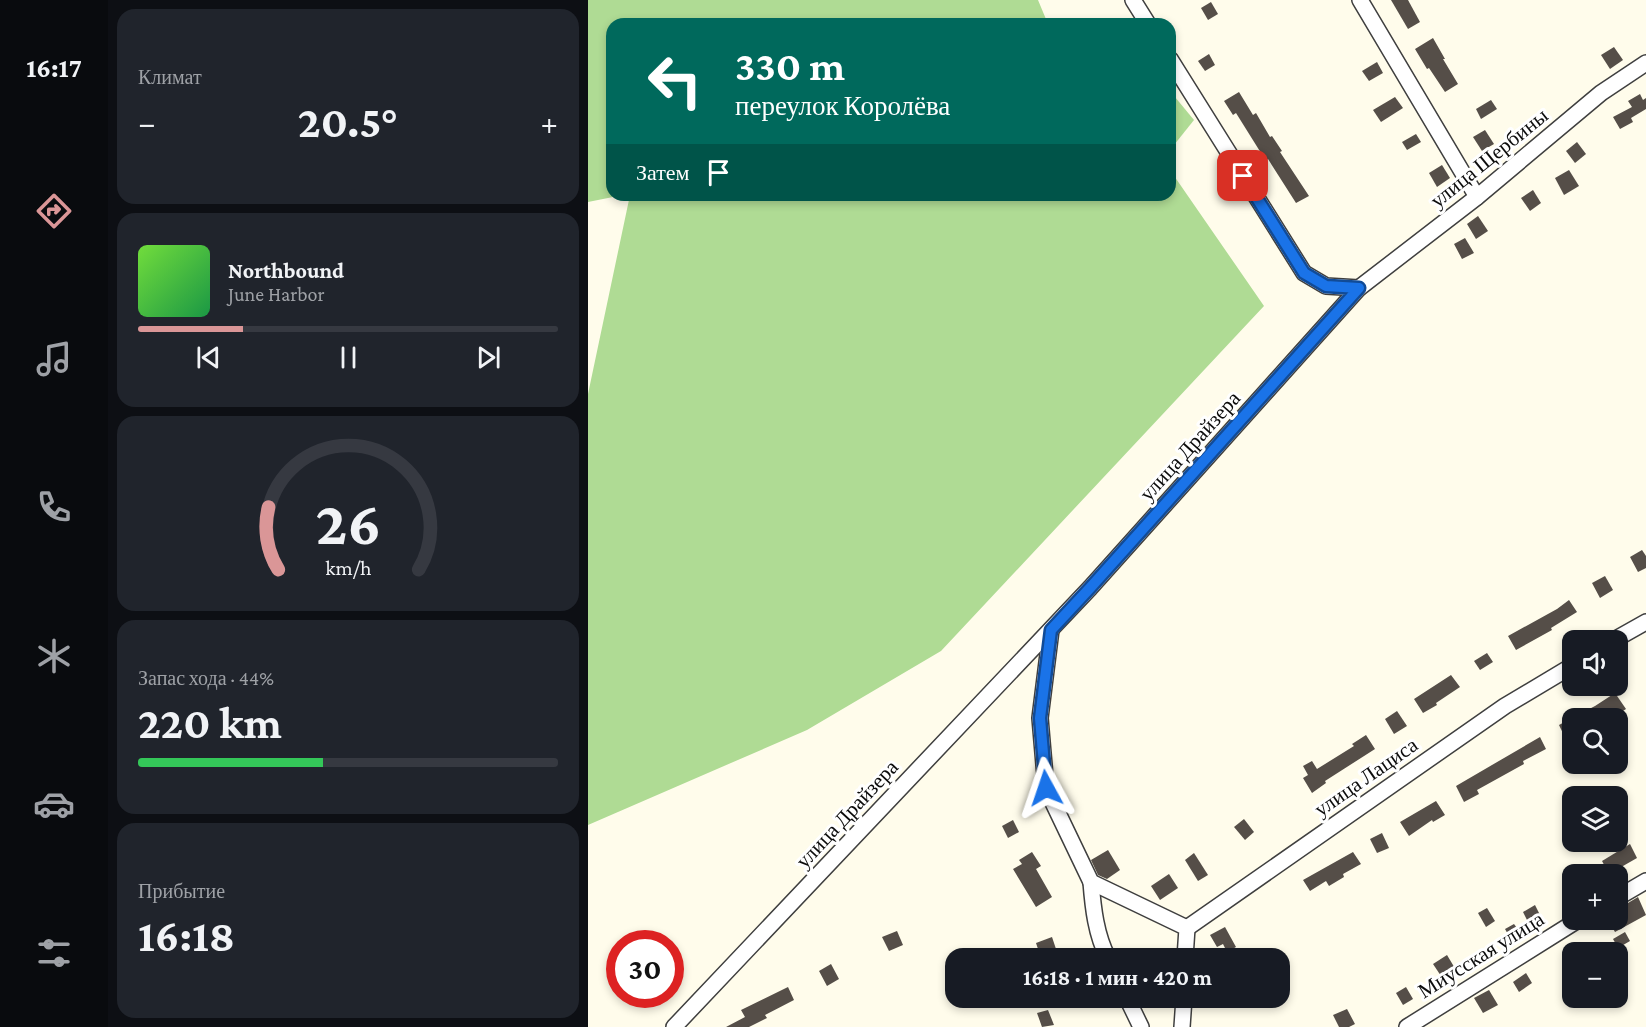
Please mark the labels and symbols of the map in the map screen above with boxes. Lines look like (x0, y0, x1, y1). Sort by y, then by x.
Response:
street label: улица Щербины (1425, 103, 1553, 213)
pin (1217, 150, 1268, 201)
street label: улица Драйзера (1135, 386, 1246, 506)
street label: улица Лациса (1310, 732, 1423, 821)
street label: улица Драйзера (791, 755, 904, 873)
position arrow (1014, 756, 1078, 820)
street label: Миусская улица (1414, 906, 1549, 1003)
speed limit sign: 30 (606, 930, 684, 1008)

